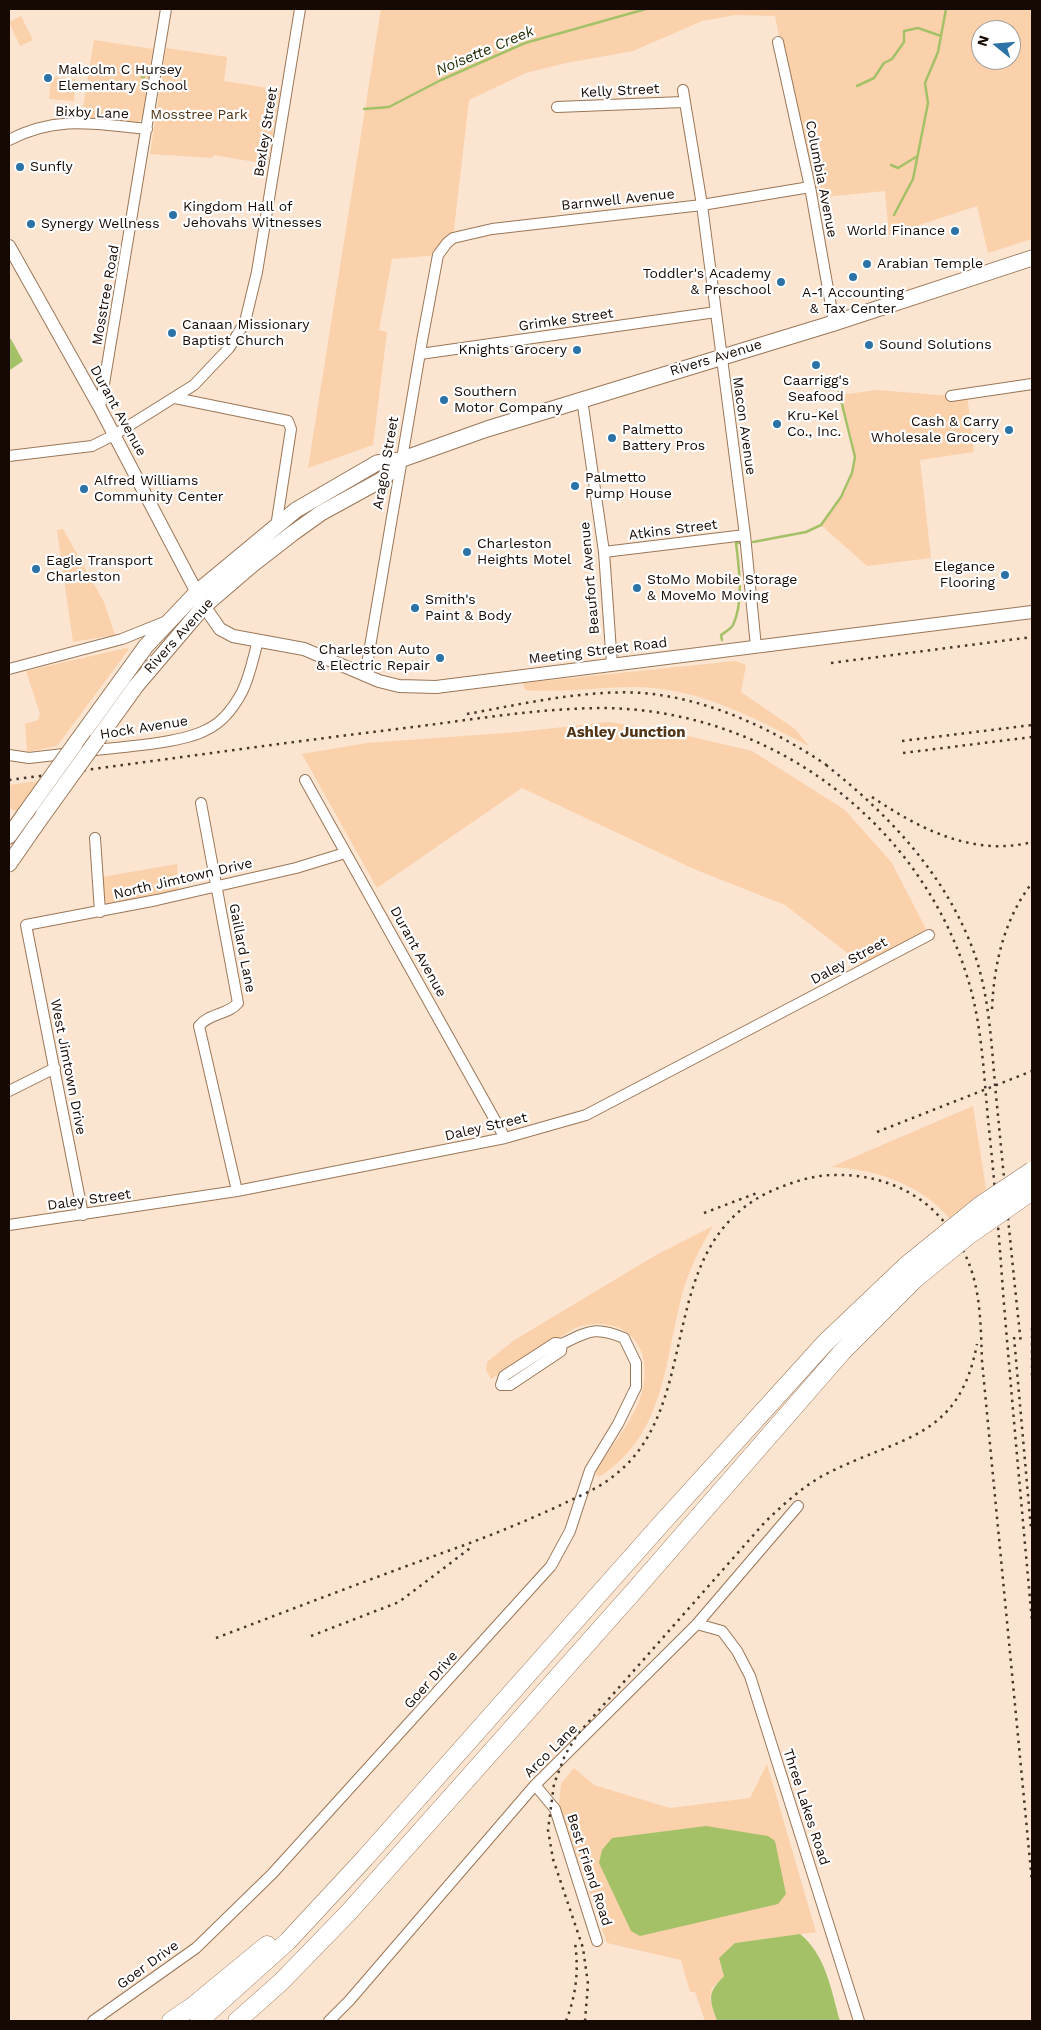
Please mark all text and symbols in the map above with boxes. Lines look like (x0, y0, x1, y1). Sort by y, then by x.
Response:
north arrow (971, 20, 1021, 70)
water label: Noisette Creek (433, 22, 537, 80)
text: N (973, 34, 992, 48)
place label: Malcolm C Hursey Elementary School (58, 62, 187, 94)
marker: Malcolm C Hursey Elementary School (42, 72, 54, 84)
street label: Kelly Street (580, 81, 660, 101)
street label: Bexley Street (251, 86, 281, 178)
street label: Bixby Lane (55, 103, 129, 123)
park label: Mosstree Park (150, 107, 248, 123)
street label: Columbia Avenue (801, 119, 841, 239)
place label: Sunfly (30, 159, 73, 175)
marker: Sunfly (14, 161, 26, 173)
street label: Barnwell Avenue (561, 186, 675, 214)
place label: Kingdom Hall of Jehovahs Witnesses (183, 199, 322, 232)
marker: Kingdom Hall of Jehovahs Witnesses (167, 209, 179, 221)
place label: Synergy Wellness (41, 216, 160, 232)
marker: Synergy Wellness (25, 218, 37, 230)
place label: World Finance (847, 223, 945, 239)
marker: World Finance (949, 225, 961, 237)
street label: Mosstree Road (89, 244, 123, 346)
place label: Arabian Temple (877, 256, 983, 272)
marker: Arabian Temple (861, 258, 873, 270)
place label: Toddler's Academy & Preschool (643, 266, 771, 298)
marker: A-1 Accounting & Tax Center (847, 271, 859, 283)
marker: Toddler's Academy & Preschool (775, 276, 787, 288)
place label: A-1 Accounting & Tax Center (802, 285, 904, 318)
street label: Grimke Street (518, 305, 614, 335)
place label: Canaan Missionary Baptist Church (182, 317, 310, 350)
marker: Canaan Missionary Baptist Church (166, 327, 178, 339)
street label: Rivers Avenue (668, 336, 764, 380)
place label: Sound Solutions (879, 337, 992, 353)
marker: Sound Solutions (863, 339, 875, 351)
place label: Knights Grocery (459, 342, 567, 358)
marker: Knights Grocery (571, 344, 583, 356)
marker: Caarrigg's Seafood (810, 359, 822, 371)
street label: Durant Avenue (86, 363, 150, 459)
place label: Caarrigg's Seafood (783, 373, 849, 406)
street label: Macon Avenue (729, 376, 759, 476)
place label: Southern Motor Company (454, 384, 563, 417)
marker: Southern Motor Company (438, 394, 450, 406)
place label: Kru-Kel Co., Inc. (787, 408, 841, 441)
place label: Cash & Carry Wholesale Grocery (871, 414, 999, 447)
street label: Aragon Street (370, 415, 402, 511)
marker: Kru-Kel Co., Inc. (771, 418, 783, 430)
place label: Palmetto Battery Pros (622, 422, 705, 454)
marker: Cash & Carry Wholesale Grocery (1003, 424, 1015, 436)
marker: Palmetto Battery Pros (606, 432, 618, 444)
place label: Palmetto Pump House (585, 470, 672, 502)
place label: Alfred Williams Community Center (94, 473, 223, 506)
marker: Palmetto Pump House (569, 480, 581, 492)
marker: Alfred Williams Community Center (78, 483, 90, 495)
street label: Atkins Street (628, 516, 718, 544)
street label: Beaufort Avenue (577, 521, 603, 635)
place label: Charleston Heights Motel (477, 536, 571, 568)
marker: Charleston Heights Motel (461, 546, 473, 558)
place label: Eagle Transport Charleston (46, 553, 153, 586)
place label: Elegance Flooring (934, 559, 995, 592)
marker: Eagle Transport Charleston (30, 563, 42, 575)
marker: Elegance Flooring (999, 569, 1011, 581)
place label: StoMo Mobile Storage & MoveMo Moving (647, 572, 797, 604)
marker: StoMo Mobile Storage & MoveMo Moving (631, 582, 643, 594)
place label: Smith's Paint & Body (425, 592, 511, 624)
street label: Rivers Avenue (141, 595, 217, 677)
marker: Smith's Paint & Body (409, 602, 421, 614)
street label: Meeting Street Road (528, 634, 668, 668)
place label: Charleston Auto & Electric Repair (316, 642, 430, 674)
marker: Charleston Auto & Electric Repair (434, 652, 446, 664)
street label: Hock Avenue (99, 713, 189, 743)
district label: Ashley Junction (567, 724, 685, 742)
street label: North Jimtown Drive (112, 855, 254, 903)
street label: Gaillard Lane (225, 902, 259, 994)
street label: Durant Avenue (386, 904, 450, 1000)
street label: Daley Street (808, 934, 890, 988)
street label: West Jimtown Drive (47, 998, 89, 1136)
street label: Daley Street (443, 1109, 529, 1145)
street label: Daley Street (46, 1186, 132, 1214)
street label: Goer Drive (401, 1648, 461, 1712)
street label: Arco Lane (521, 1721, 581, 1781)
street label: Three Lakes Road (779, 1747, 833, 1867)
street label: Best Friend Road (563, 1812, 615, 1928)
street label: Goer Drive (114, 1937, 182, 1993)

